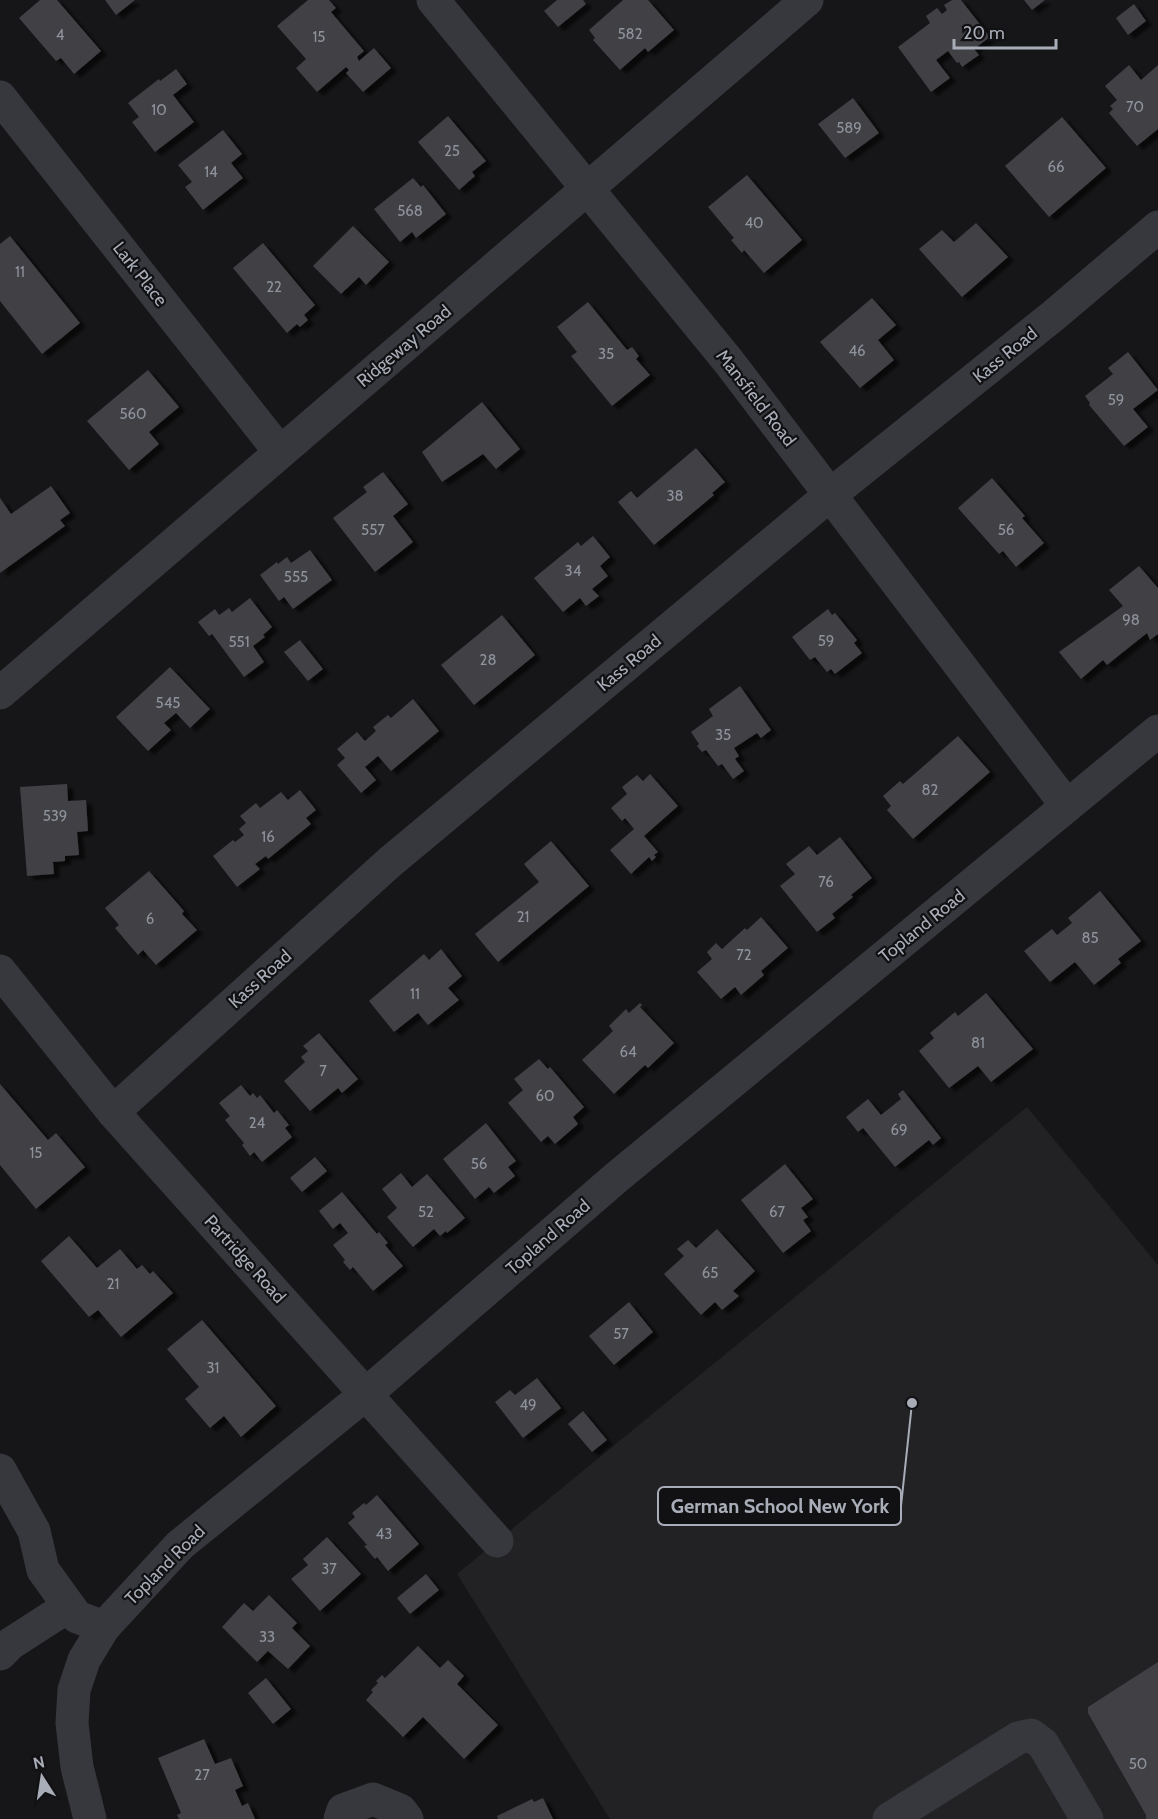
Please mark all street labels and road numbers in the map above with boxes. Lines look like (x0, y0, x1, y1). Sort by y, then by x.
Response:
street label: Lark Place (108, 237, 172, 311)
street label: Ridgeway Road (352, 300, 456, 392)
street label: Kass Road (968, 322, 1042, 388)
street label: Mansfield Road (711, 345, 801, 451)
street label: Kass Road (593, 630, 665, 696)
street label: Topland Road (875, 885, 969, 967)
street label: Kass Road (224, 945, 296, 1013)
street label: Topland Road (501, 1195, 595, 1279)
street label: Partridge Road (200, 1210, 290, 1308)
street label: Topland Road (120, 1520, 210, 1610)

